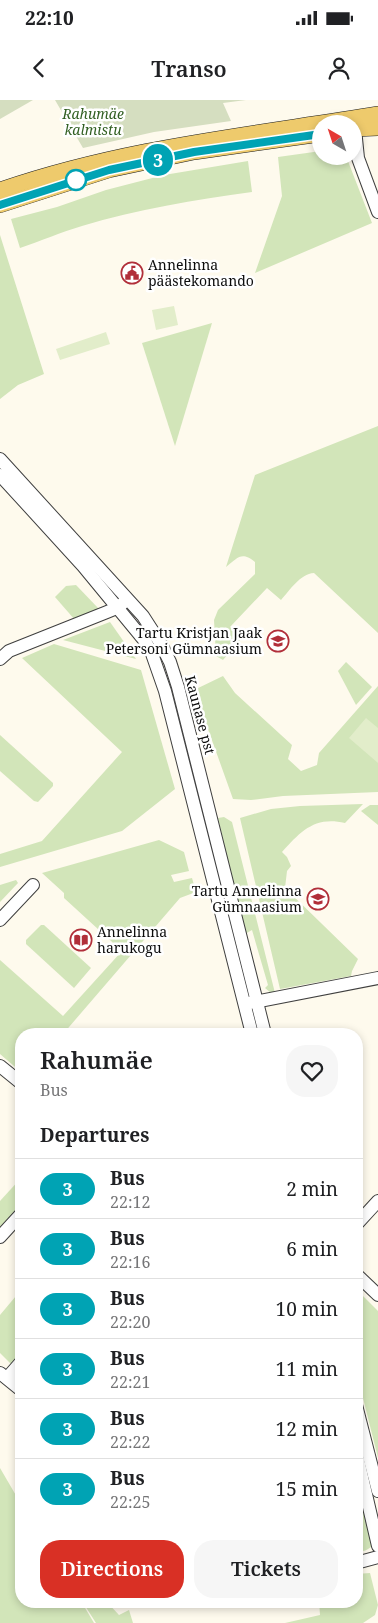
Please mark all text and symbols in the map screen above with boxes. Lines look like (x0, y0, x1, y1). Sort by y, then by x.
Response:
text: 22:10 (25, 5, 74, 31)
text: Transo (151, 53, 227, 83)
icon: back (25, 54, 53, 82)
icon: person (325, 54, 353, 82)
park label: Rahumäe kalmistu (61, 104, 124, 139)
north arrow (312, 115, 362, 165)
map controls (312, 115, 362, 165)
line badge: 3 (142, 144, 174, 176)
text: 3 (153, 148, 163, 172)
unlabelled marker (65, 169, 87, 191)
place label: Annelinna päästekomando (148, 255, 254, 290)
public building icon: Annelinna päästekomando (120, 261, 144, 285)
place label: Tartu Kristjan Jaak Petersoni Gümnaasium (106, 623, 263, 658)
school or university icon: Tartu Kristjan Jaak Petersoni Gümnaasium (266, 629, 290, 653)
street label: Kaunase pst (181, 673, 220, 756)
place label: Tartu Annelinna Gümnaasium (192, 881, 302, 916)
school or university icon: Tartu Annelinna Gümnaasium (306, 887, 330, 911)
place label: Annelinna harukogu (97, 922, 167, 957)
library icon: Annelinna harukogu (69, 928, 93, 952)
text: Rahumäe (40, 1043, 153, 1076)
button: heart (286, 1045, 338, 1097)
text: Bus (40, 1079, 68, 1101)
text: Departures (40, 1122, 149, 1148)
text: Bus (110, 1165, 145, 1191)
text: 2 min (286, 1176, 338, 1202)
text: 3 (62, 1177, 73, 1201)
text: 22:12 (110, 1191, 150, 1213)
text: Bus (110, 1225, 145, 1251)
text: 6 min (286, 1236, 338, 1262)
text: 3 (62, 1237, 73, 1261)
text: 22:16 (110, 1251, 150, 1273)
text: Bus (110, 1285, 145, 1311)
text: 10 min (276, 1296, 338, 1322)
text: 3 (62, 1297, 73, 1321)
text: 22:20 (110, 1311, 150, 1333)
text: Bus (110, 1345, 145, 1371)
text: 11 min (276, 1356, 338, 1382)
text: 3 (62, 1357, 73, 1381)
text: 22:21 (110, 1371, 150, 1393)
text: Bus (110, 1405, 145, 1431)
text: 12 min (276, 1416, 338, 1442)
text: 3 (62, 1417, 73, 1441)
text: 22:22 (110, 1431, 150, 1453)
text: Bus (110, 1465, 145, 1491)
text: 15 min (276, 1476, 338, 1502)
text: 3 (62, 1477, 73, 1501)
text: 22:25 (110, 1491, 150, 1513)
button: Directions (40, 1540, 184, 1598)
button: Tickets (194, 1540, 338, 1598)

